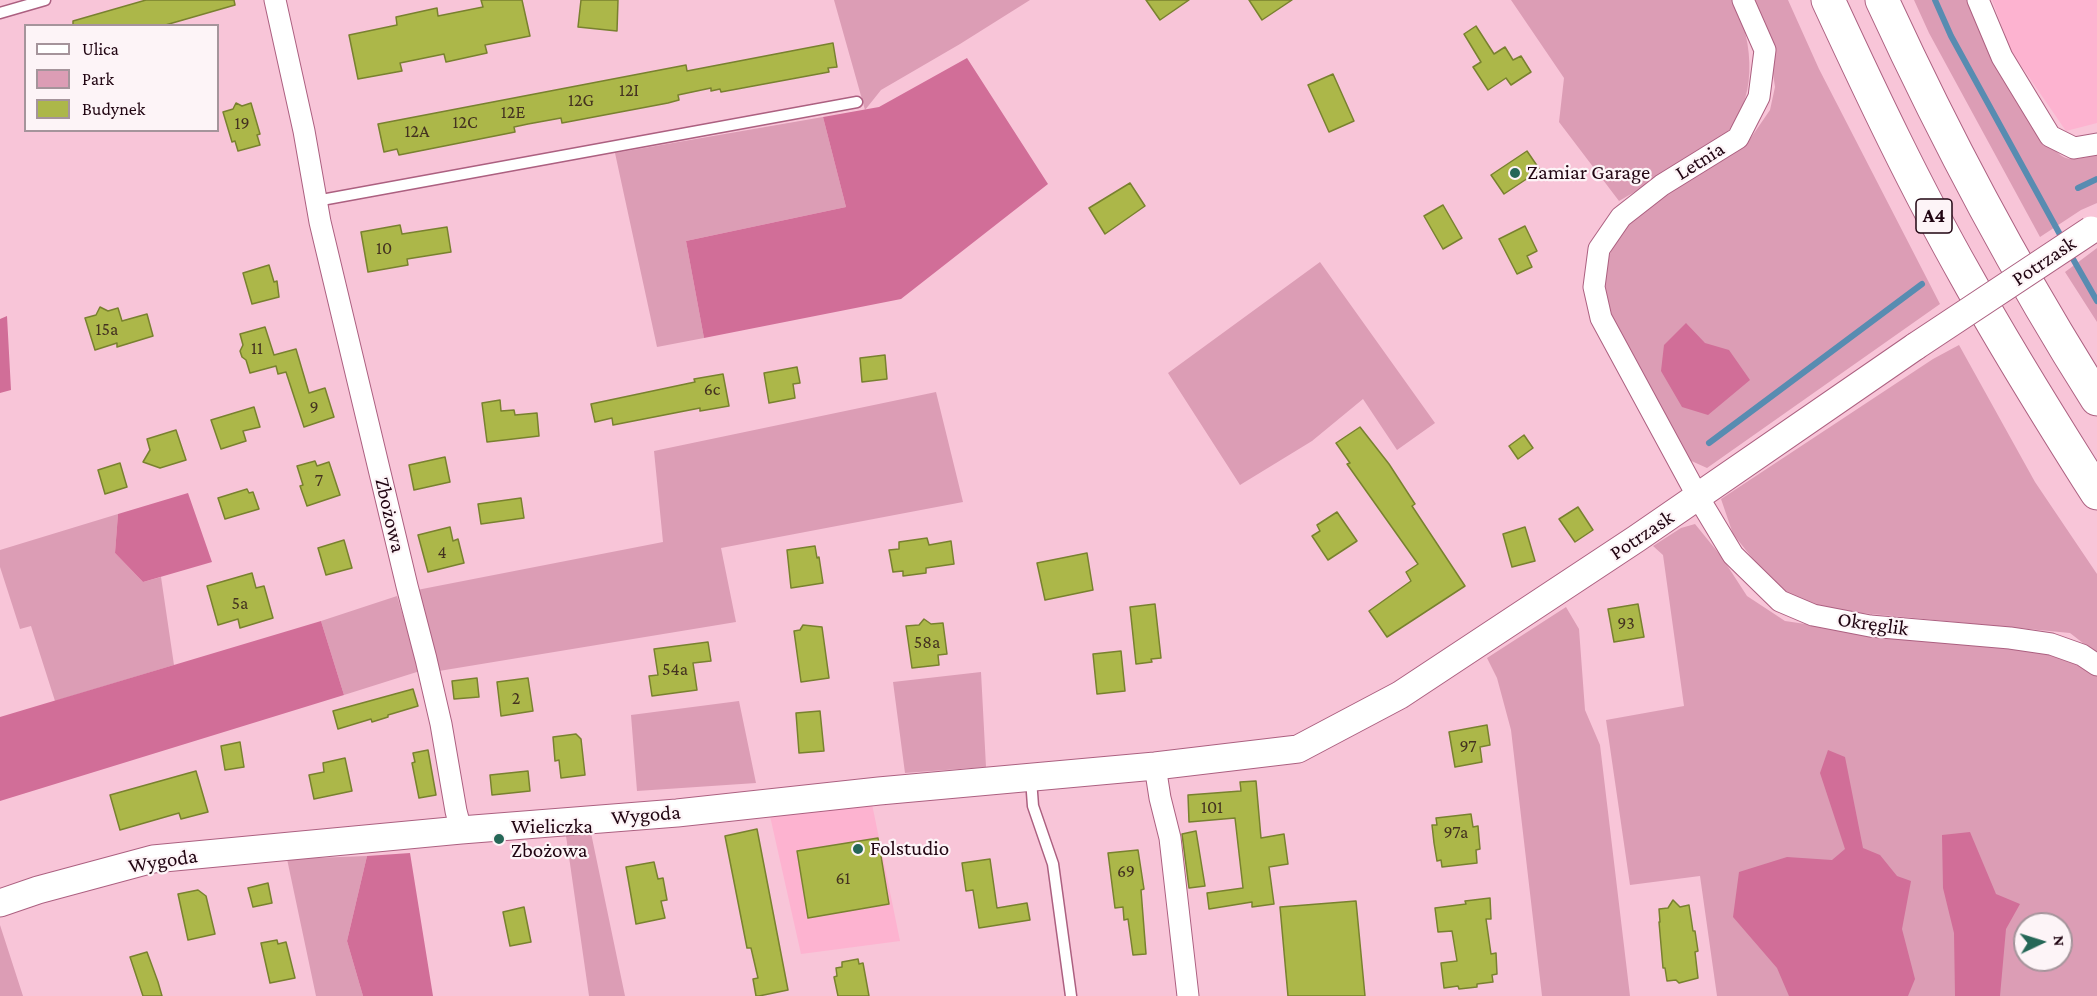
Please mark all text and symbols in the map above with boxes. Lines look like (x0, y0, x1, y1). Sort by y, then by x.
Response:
legend (24, 24, 219, 132)
text: Ulica (82, 39, 119, 59)
text: Park (82, 69, 114, 89)
house number: 12I (619, 79, 639, 101)
house number: 12G (568, 89, 594, 111)
text: Budynek (82, 99, 145, 119)
house number: 12E (501, 101, 525, 123)
house number: 12C (452, 111, 478, 133)
house number: 19 (234, 112, 250, 134)
house number: 12A (405, 120, 429, 142)
street label: Letnia (1671, 136, 1729, 186)
place label: Zamiar Garage (1527, 160, 1650, 186)
marker: Zamiar Garage (1508, 166, 1522, 180)
road number: A4 (1916, 199, 1952, 233)
street label: Potrzask (2007, 230, 2081, 292)
house number: 10 (376, 237, 392, 259)
house number: 15a (96, 318, 118, 340)
house number: 11 (251, 337, 263, 359)
house number: 6c (704, 378, 720, 400)
house number: 9 (309, 396, 319, 418)
house number: 7 (315, 469, 323, 491)
street label: Zbożowa (369, 475, 411, 555)
street label: Potrzask (1605, 504, 1679, 566)
house number: 4 (437, 541, 447, 563)
house number: 5a (232, 592, 248, 614)
street label: Okręglik (1836, 607, 1910, 641)
house number: 93 (1617, 612, 1635, 634)
house number: 58a (914, 631, 940, 653)
house number: 54a (662, 658, 688, 680)
house number: 2 (512, 687, 520, 709)
house number: 97 (1459, 735, 1477, 757)
house number: 101 (1201, 796, 1223, 818)
street label: Wygoda (610, 799, 682, 831)
place label: Wieliczka Zbożowa (511, 814, 593, 864)
house number: 97a (1444, 821, 1468, 843)
marker: Wieliczka Zbożowa (492, 832, 506, 846)
place label: Folstudio (870, 836, 949, 862)
marker: Folstudio (851, 842, 865, 856)
street label: Wygoda (127, 843, 199, 879)
house number: 69 (1117, 860, 1135, 882)
house number: 61 (835, 867, 851, 889)
north arrow (2013, 912, 2073, 972)
text: N (2051, 935, 2068, 947)

